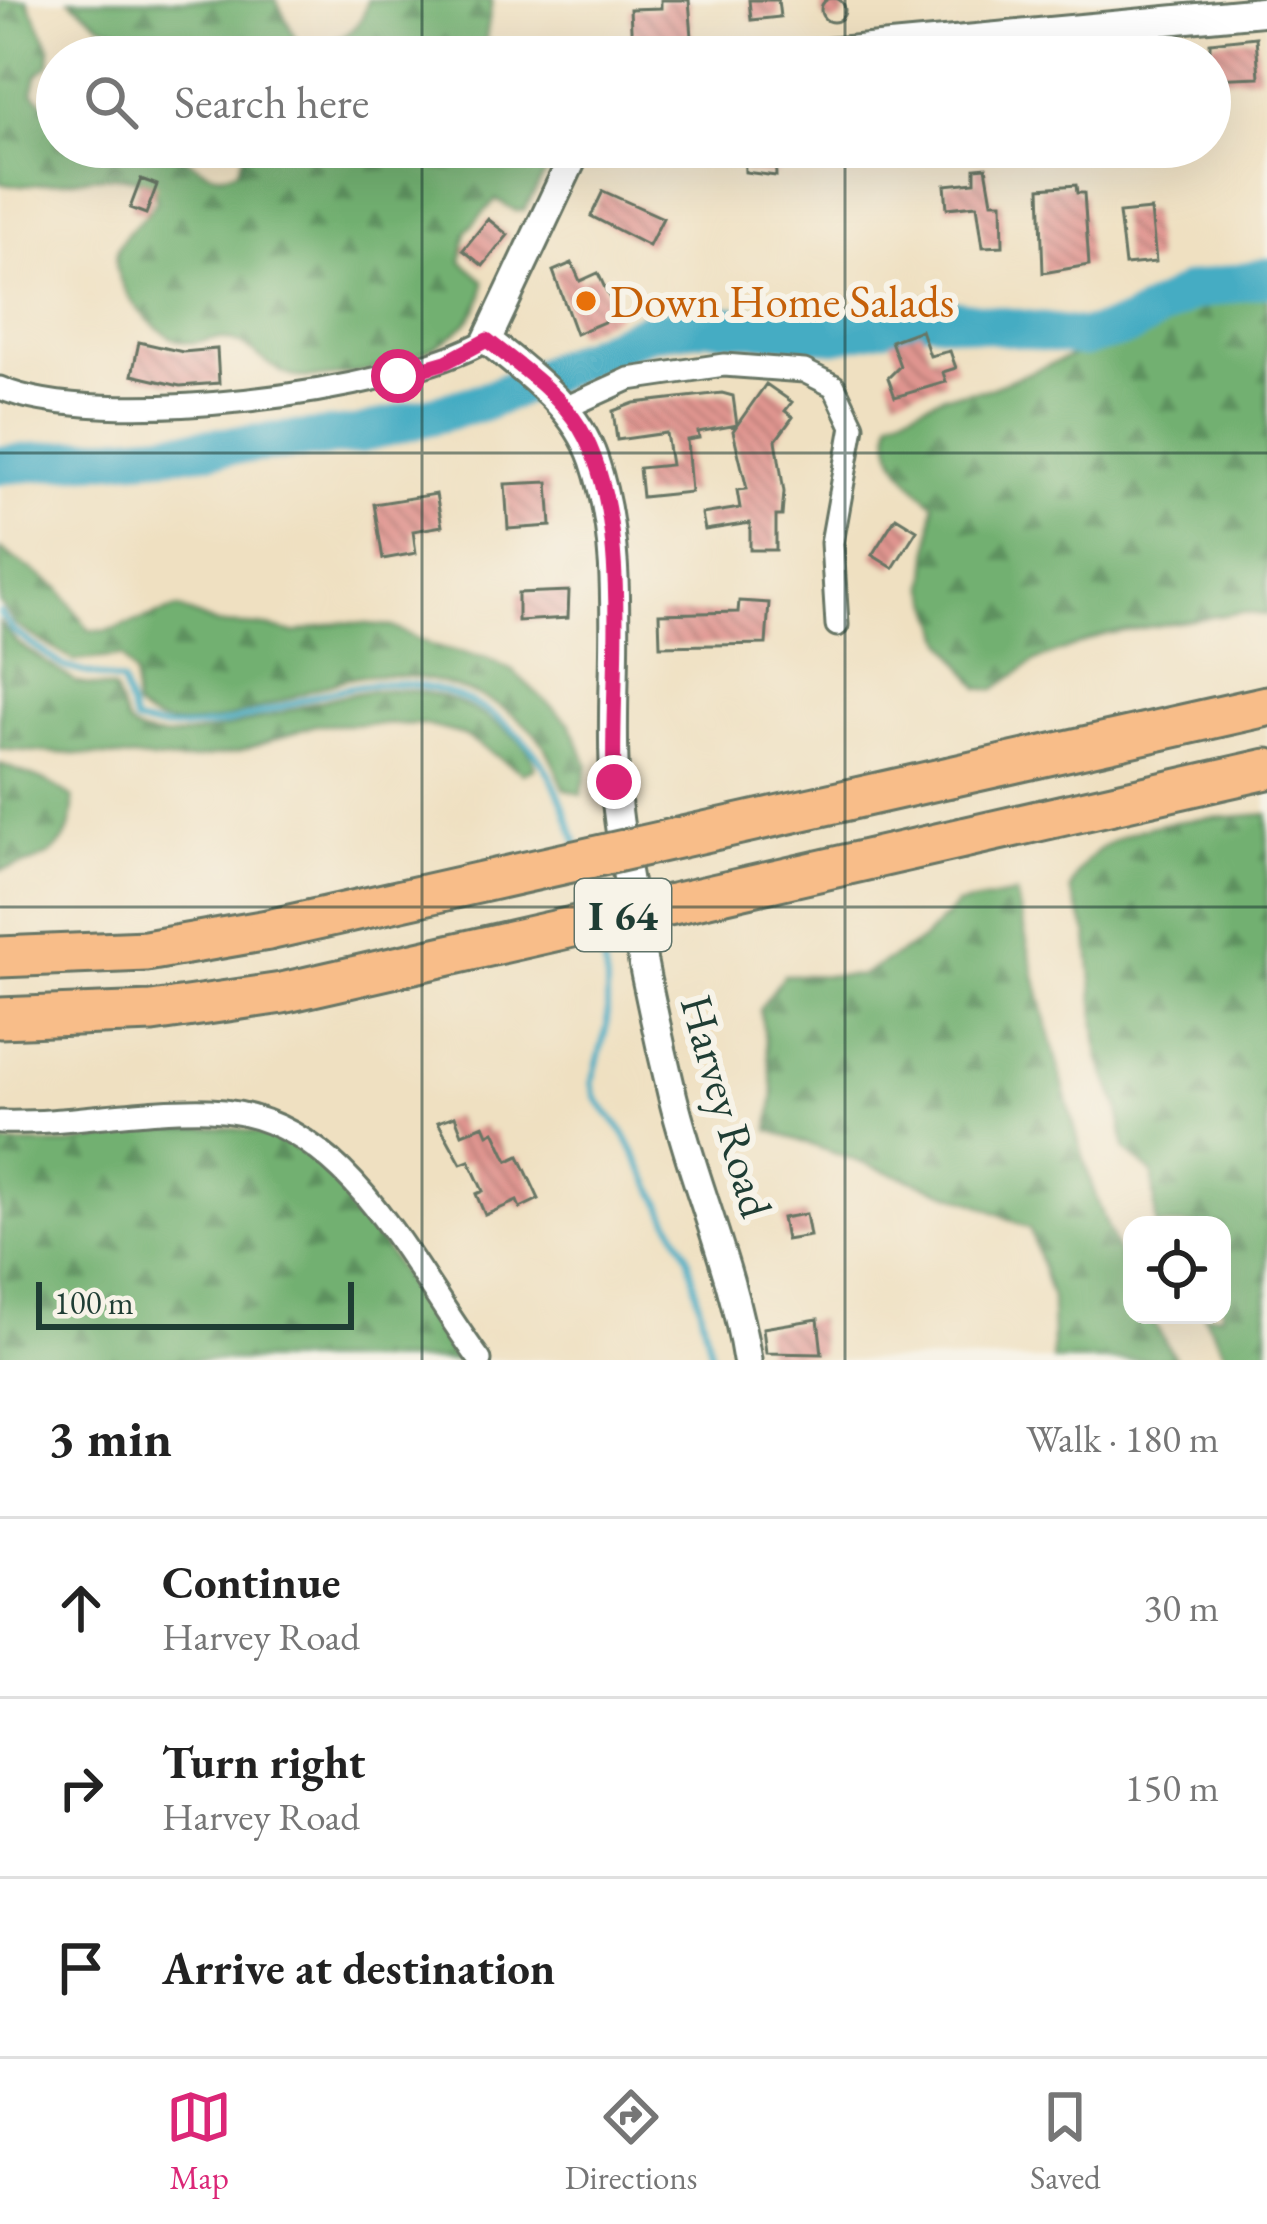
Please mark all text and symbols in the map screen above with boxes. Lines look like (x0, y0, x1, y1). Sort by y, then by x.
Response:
search box (36, 36, 1231, 168)
icon: search (78, 69, 144, 135)
text: Search here (174, 73, 369, 131)
place label: Down Home Salads (610, 272, 954, 330)
marker: Down Home Salads (573, 288, 599, 314)
route start (371, 349, 425, 403)
route end (587, 755, 641, 809)
road number: I 64 (575, 879, 671, 951)
street label: Harvey Road (668, 988, 786, 1224)
map controls (1123, 1216, 1231, 1324)
button: locate (1123, 1216, 1231, 1324)
scale bar (36, 1276, 354, 1329)
text: 100 m (54, 1281, 134, 1324)
text: 3 min (48, 1405, 172, 1471)
text: Walk · 180 m (1026, 1413, 1219, 1464)
text: Continue (162, 1553, 340, 1611)
icon: ahead (48, 1575, 114, 1641)
text: 30 m (1143, 1582, 1219, 1633)
text: Harvey Road (162, 1611, 360, 1662)
text: Turn right (162, 1733, 365, 1791)
icon: right (48, 1755, 114, 1821)
text: 150 m (1125, 1762, 1219, 1813)
text: Harvey Road (162, 1791, 360, 1842)
icon: arrive (48, 1935, 114, 2001)
text: Arrive at destination (162, 1939, 555, 1997)
tab: Map (166, 2084, 232, 2199)
tab: Directions (565, 2084, 698, 2199)
tab: Saved (1030, 2084, 1101, 2199)

